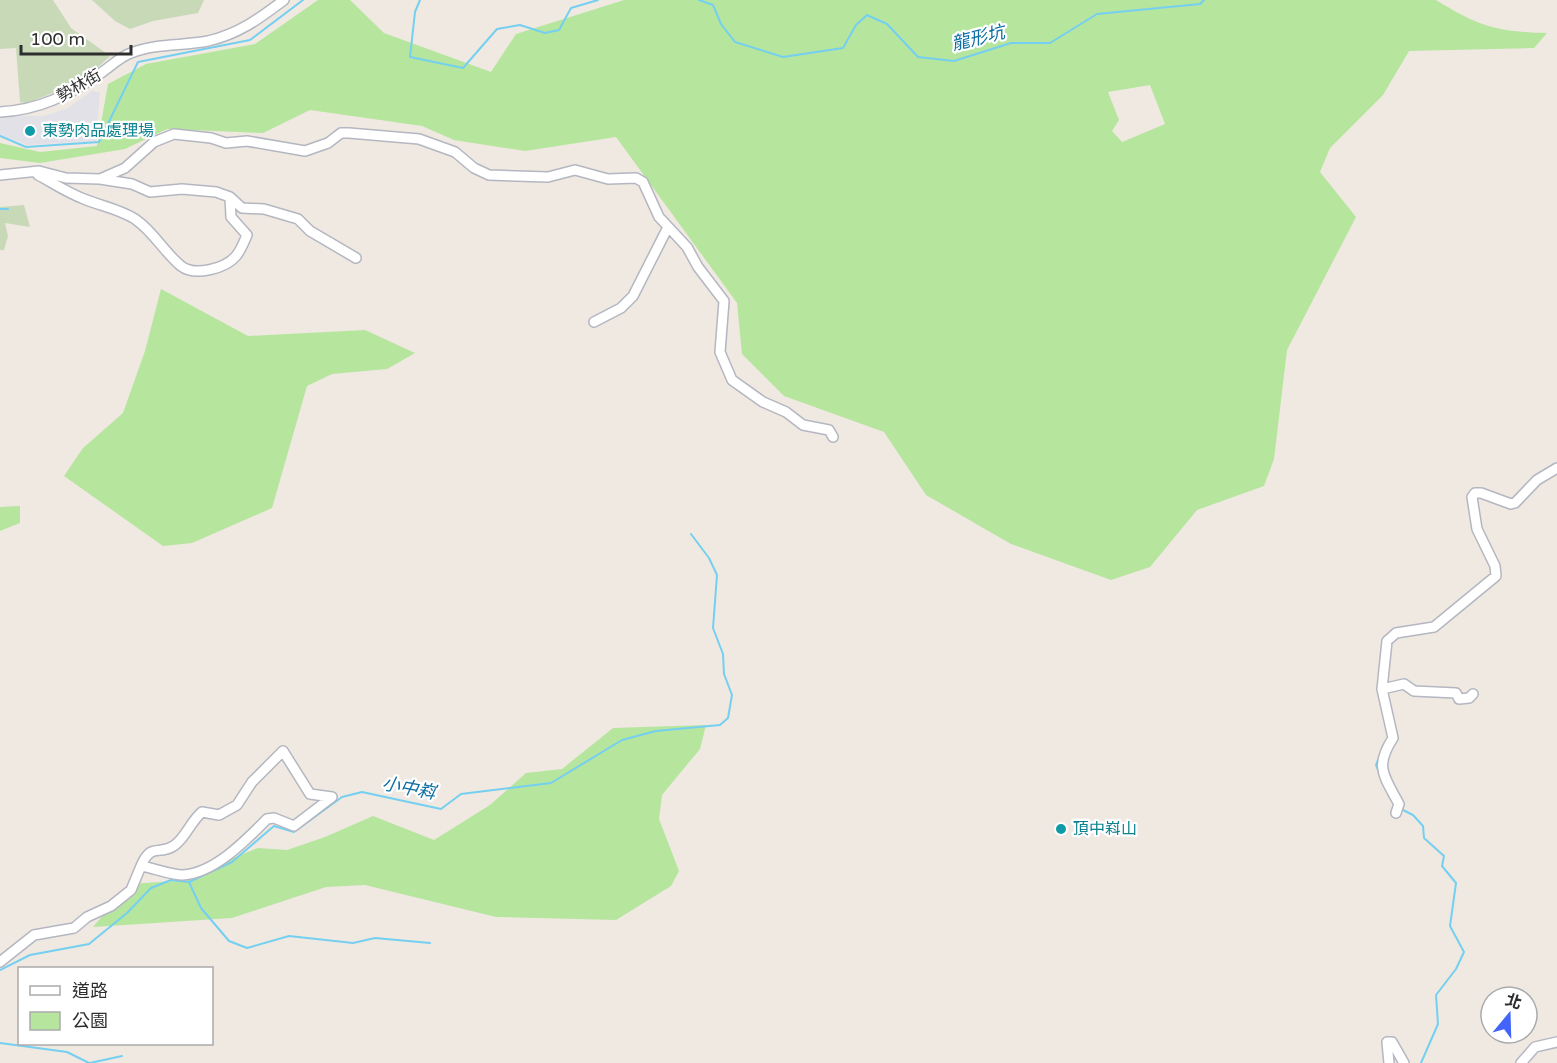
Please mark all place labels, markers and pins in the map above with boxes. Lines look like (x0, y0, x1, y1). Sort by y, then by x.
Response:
place label: 東勢肉品處理場 (42, 121, 154, 141)
marker: 東勢肉品處理場 (23, 124, 37, 138)
place label: 頂中嵙山 (1073, 819, 1137, 839)
marker: 頂中嵙山 (1054, 822, 1068, 836)

